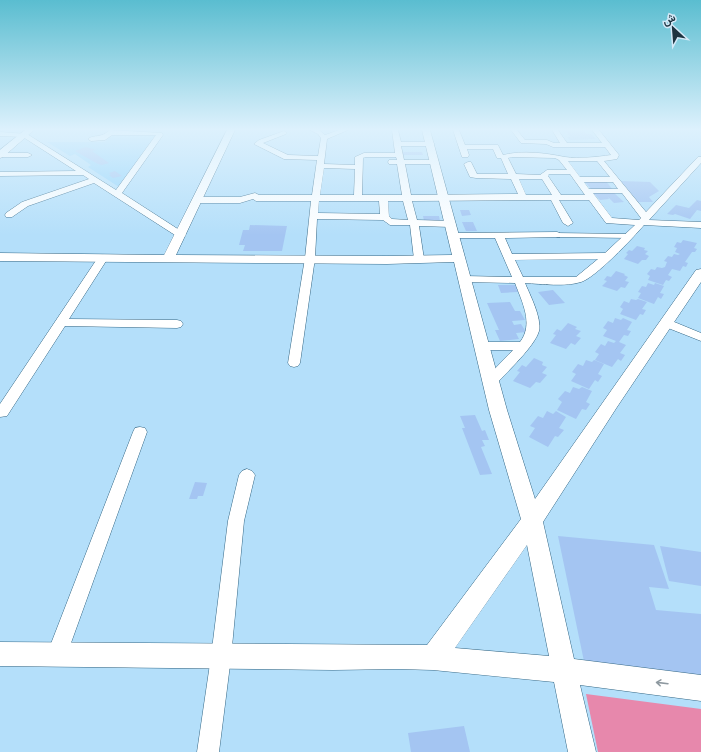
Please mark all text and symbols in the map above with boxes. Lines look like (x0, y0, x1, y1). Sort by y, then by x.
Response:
north arrow (653, 8, 693, 48)
text: ش (660, 11, 678, 28)
one-way arrow (656, 679, 669, 687)

